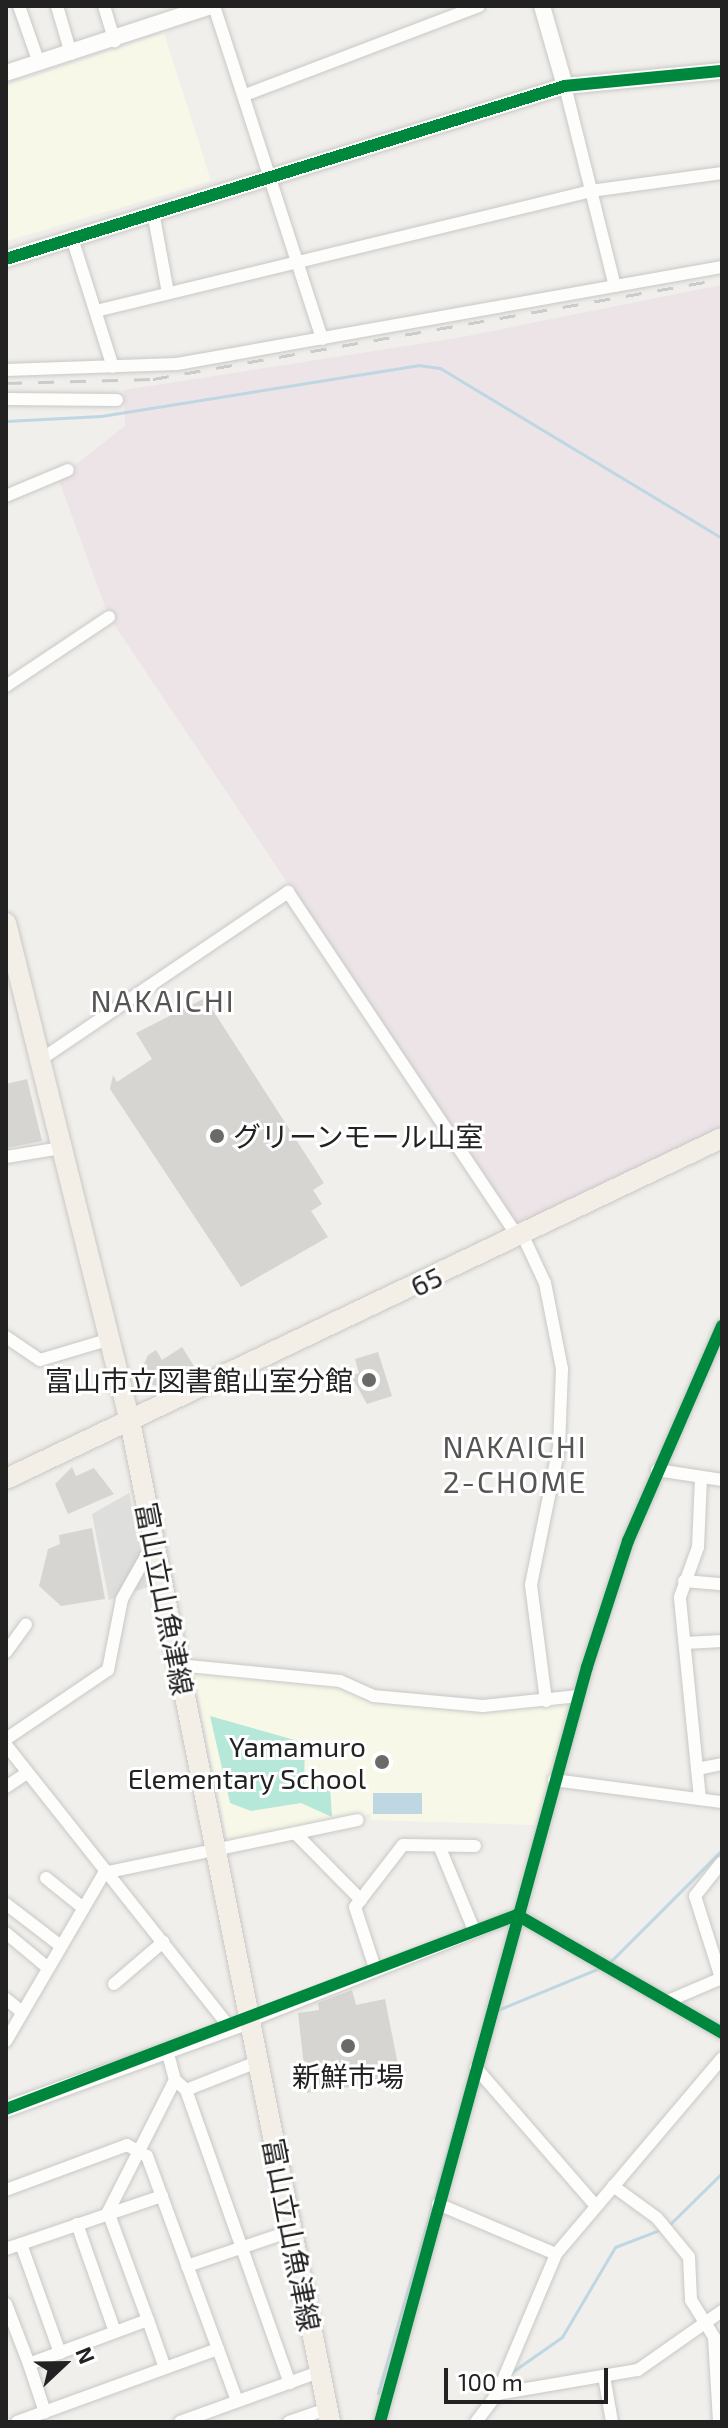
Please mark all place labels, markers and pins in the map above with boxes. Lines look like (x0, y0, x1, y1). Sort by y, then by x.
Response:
place label: グリーンモール山室 (233, 1119, 485, 1153)
marker: グリーンモール山室 (208, 1127, 226, 1145)
place label: 富山市立図書館山室分館 (45, 1363, 353, 1397)
marker: 富山市立図書館山室分館 (360, 1371, 378, 1389)
place label: Yamamuro Elementary School (127, 1729, 366, 1795)
marker: Yamamuro Elementary School (373, 1753, 391, 1771)
marker: 新鮮市場 (339, 2037, 357, 2055)
place label: 新鮮市場 (292, 2059, 404, 2093)

